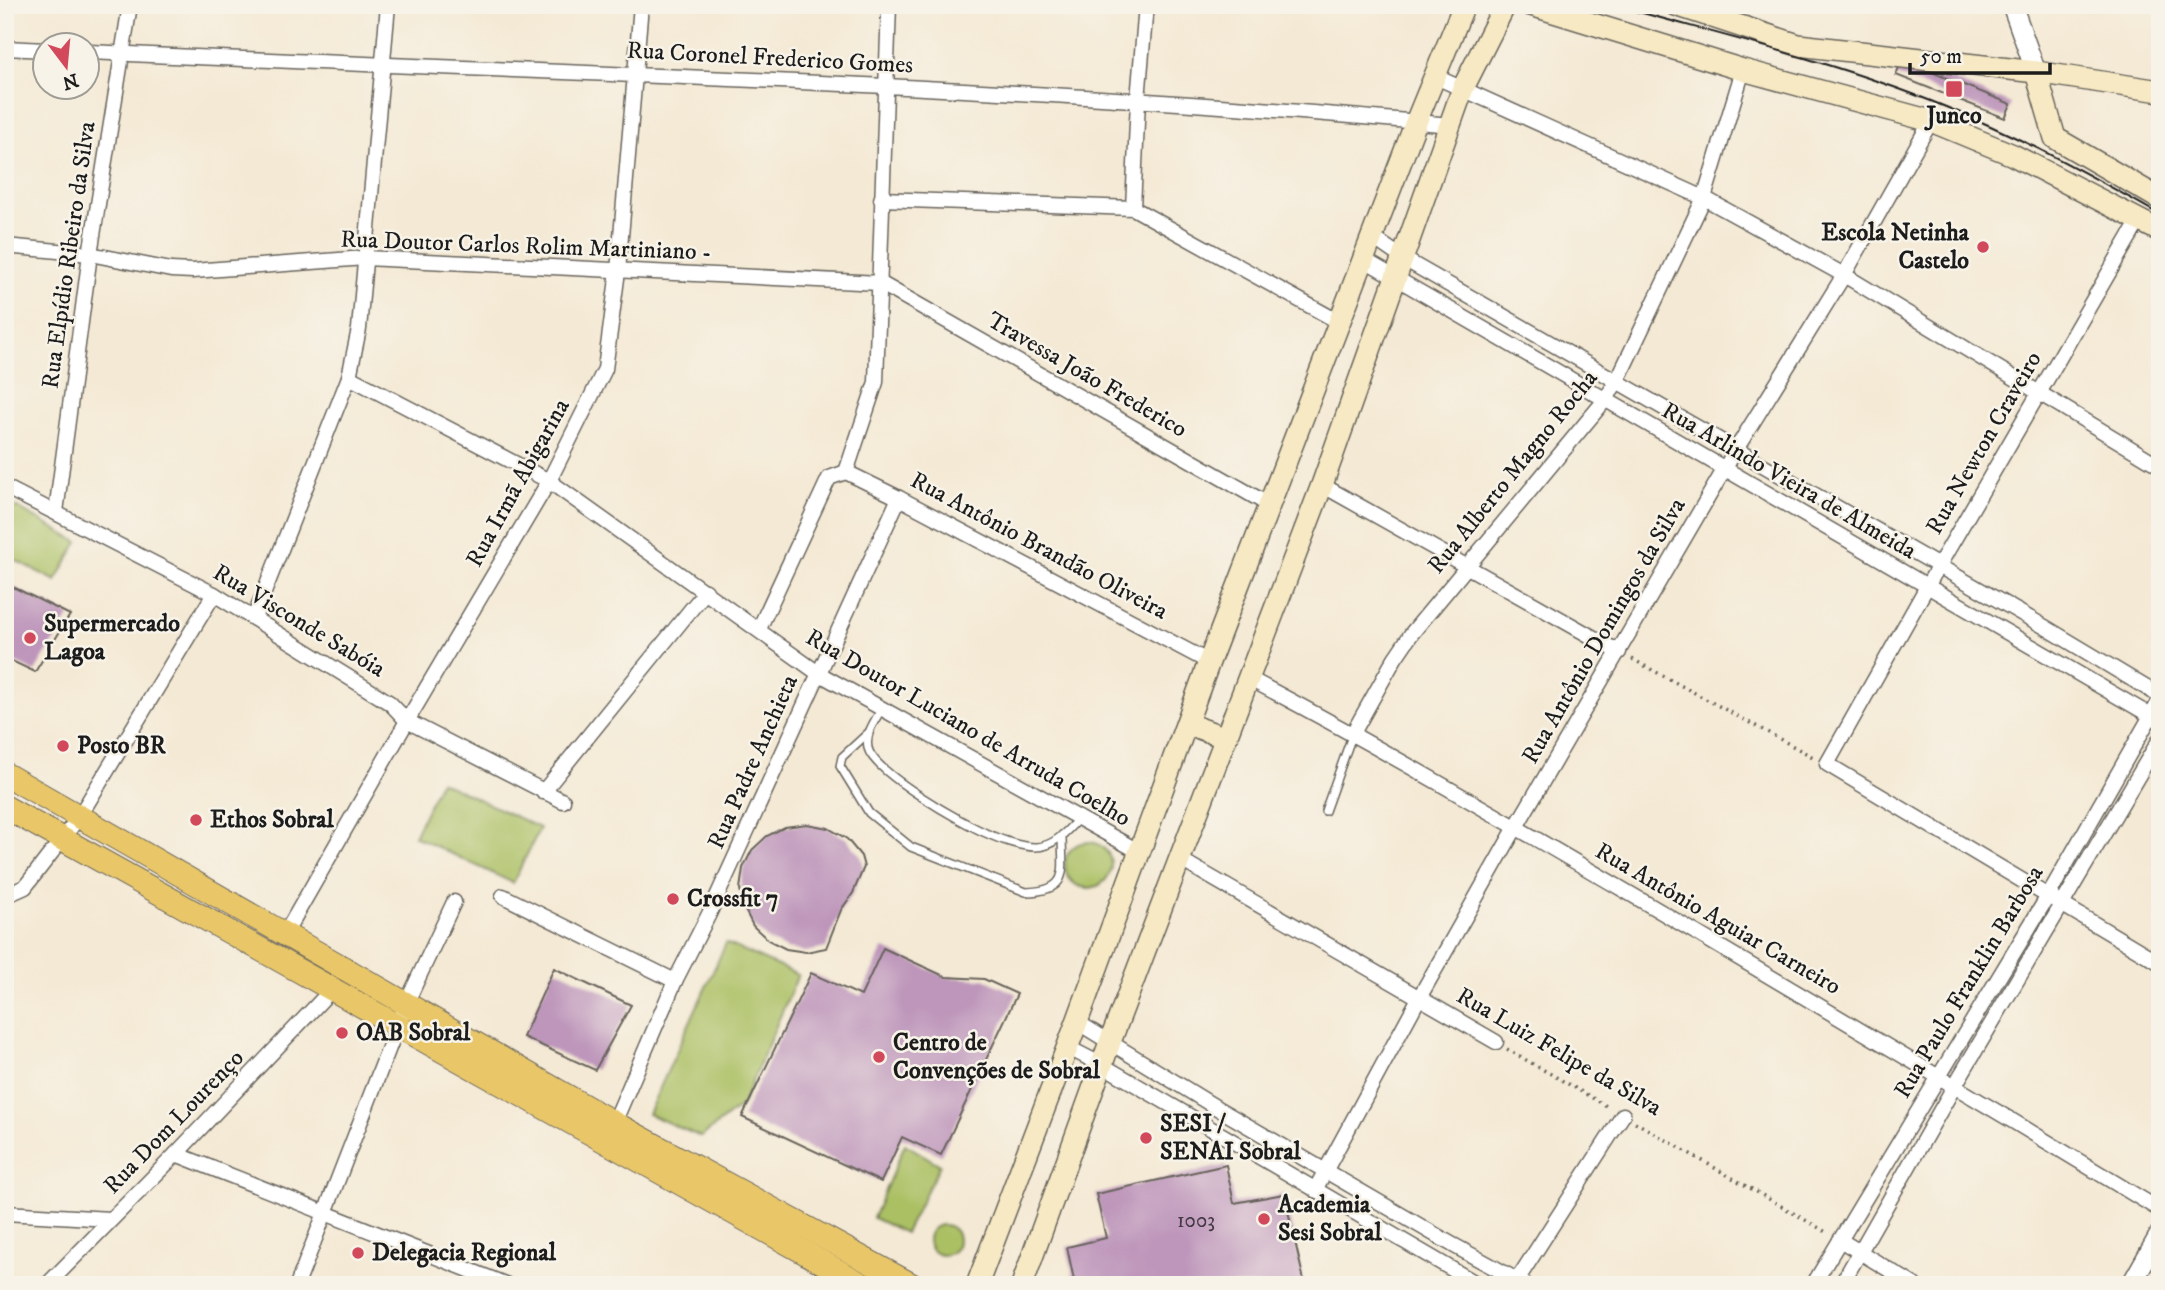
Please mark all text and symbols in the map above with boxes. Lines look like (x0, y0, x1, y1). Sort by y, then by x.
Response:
north arrow (32, 32, 102, 102)
scale bar (1910, 32, 2050, 76)
street label: Rua Coronel Frederico Gomes (626, 36, 914, 80)
text: 50 m (1920, 44, 1962, 70)
text: N (59, 68, 81, 94)
marker: Junco (1944, 79, 1964, 99)
place label: Junco (1923, 101, 1982, 131)
street label: Rua Elpídio Ribeiro da Silva (35, 119, 103, 390)
place label: Escola Netinha Castelo (1821, 218, 1970, 276)
street label: Rua Doutor Carlos Rolim Martiniano - (340, 225, 712, 267)
marker: Escola Netinha Castelo (1975, 239, 1991, 255)
street label: Travessa João Frederico (982, 306, 1192, 444)
street label: Rua Newton Craveiro (1919, 346, 2049, 540)
street label: Rua Alberto Magno Rocha (1422, 363, 1605, 580)
street label: Rua Irmã Abigarina (459, 393, 577, 572)
street label: Rua Arlindo Vieira de Almeida (1656, 396, 1922, 567)
street label: Rua Antônio Brandão Oliveira (905, 465, 1173, 627)
street label: Rua Antônio Domingos da Silva (1515, 492, 1693, 769)
street label: Rua Visconde Sabóia (207, 558, 391, 685)
place label: Supermercado Lagoa (44, 609, 180, 667)
street label: Rua Doutor Luciano de Arruda Coelho (800, 622, 1136, 834)
marker: Supermercado Lagoa (22, 630, 38, 646)
street label: Rua Padre Anchieta (701, 669, 805, 854)
place label: Posto BR (77, 731, 167, 761)
marker: Posto BR (55, 738, 71, 754)
place label: Ethos Sobral (210, 805, 335, 835)
marker: Ethos Sobral (188, 812, 204, 828)
street label: Rua Antônio Aguiar Carneiro (1590, 836, 1846, 1002)
street label: Rua Paulo Franklin Barbosa (1888, 860, 2051, 1104)
place label: Crossfit 7 (687, 884, 778, 914)
marker: Crossfit 7 (665, 891, 681, 907)
street label: Rua Luiz Felipe da Silva (1451, 981, 1668, 1123)
place label: OAB Sobral (356, 1018, 471, 1048)
marker: OAB Sobral (334, 1025, 350, 1041)
place label: Centro de Convenções de Sobral (893, 1028, 1101, 1086)
street label: Rua Dom Lourenço (97, 1043, 251, 1201)
marker: Centro de Convenções de Sobral (871, 1049, 887, 1065)
place label: SESI / SENAI Sobral (1160, 1109, 1302, 1167)
marker: SESI / SENAI Sobral (1138, 1130, 1154, 1146)
place label: Academia Sesi Sobral (1277, 1190, 1382, 1248)
house number: 1003 (1177, 1208, 1215, 1234)
marker: Academia Sesi Sobral (1256, 1211, 1272, 1227)
place label: Delegacia Regional (372, 1238, 557, 1268)
marker: Delegacia Regional (350, 1245, 366, 1261)

